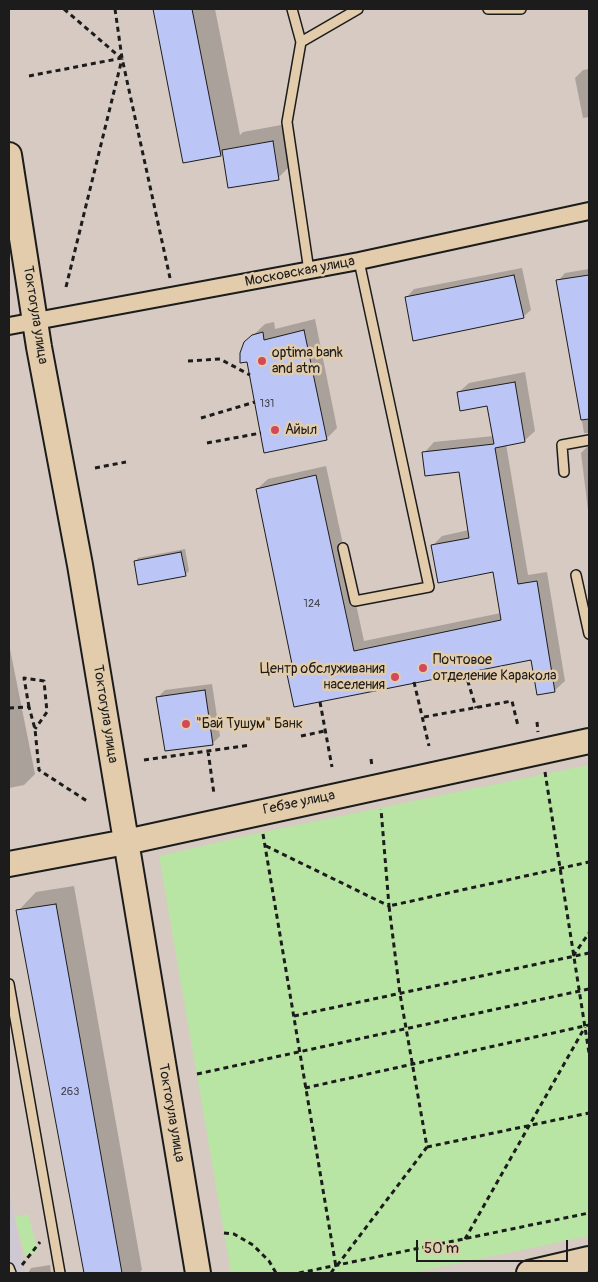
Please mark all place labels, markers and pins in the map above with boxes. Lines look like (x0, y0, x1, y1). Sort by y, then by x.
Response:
place label: optima bank and atm (272, 345, 343, 378)
marker: optima bank and atm (256, 355, 268, 367)
place label: Айыл (285, 422, 317, 438)
marker: Айыл (269, 424, 281, 436)
place label: Почтовое отделение Каракола (433, 652, 557, 684)
place label: Центр обслуживания населения (260, 661, 385, 694)
marker: Почтовое отделение Каракола (417, 662, 429, 674)
marker: Центр обслуживания населения (389, 671, 401, 683)
place label: "Бай Тушум" Банк (196, 716, 303, 732)
marker: "Бай Тушум" Банк (180, 718, 192, 730)

